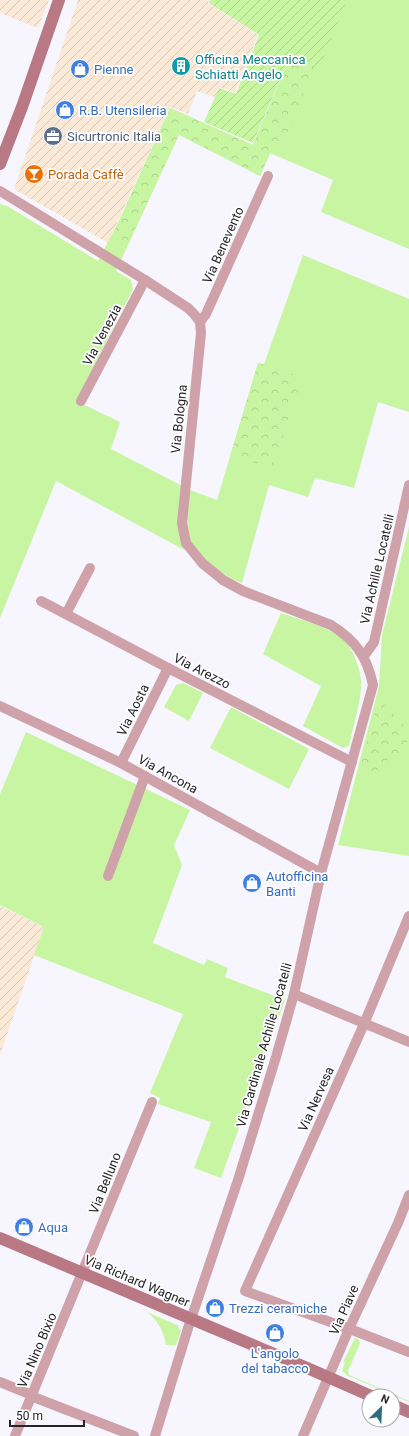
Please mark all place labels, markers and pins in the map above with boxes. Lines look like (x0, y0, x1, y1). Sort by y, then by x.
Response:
place label: Officina Meccanica Schiatti Angelo (195, 52, 306, 82)
building icon: Officina Meccanica Schiatti Angelo (170, 55, 192, 77)
shop icon: Pienne (69, 58, 91, 80)
place label: Pienne (94, 62, 134, 77)
shop icon: R.B. Utensileria (54, 99, 76, 121)
place label: R.B. Utensileria (79, 103, 167, 118)
office icon: Sicurtronic Italia (42, 125, 64, 147)
place label: Sicurtronic Italia (67, 129, 161, 144)
bar icon: Porada Caffè (23, 163, 45, 185)
place label: Porada Caffè (48, 167, 124, 182)
place label: Autofficina Banti (266, 869, 328, 899)
shop icon: Autofficina Banti (241, 872, 263, 894)
shop icon: Aqua (13, 1216, 35, 1238)
place label: Aqua (38, 1220, 68, 1235)
shop icon: Trezzi ceramiche (204, 1297, 226, 1319)
place label: Trezzi ceramiche (229, 1301, 327, 1316)
shop icon: L'angolo del tabacco (264, 1322, 286, 1344)
place label: L'angolo del tabacco (241, 1346, 309, 1376)

